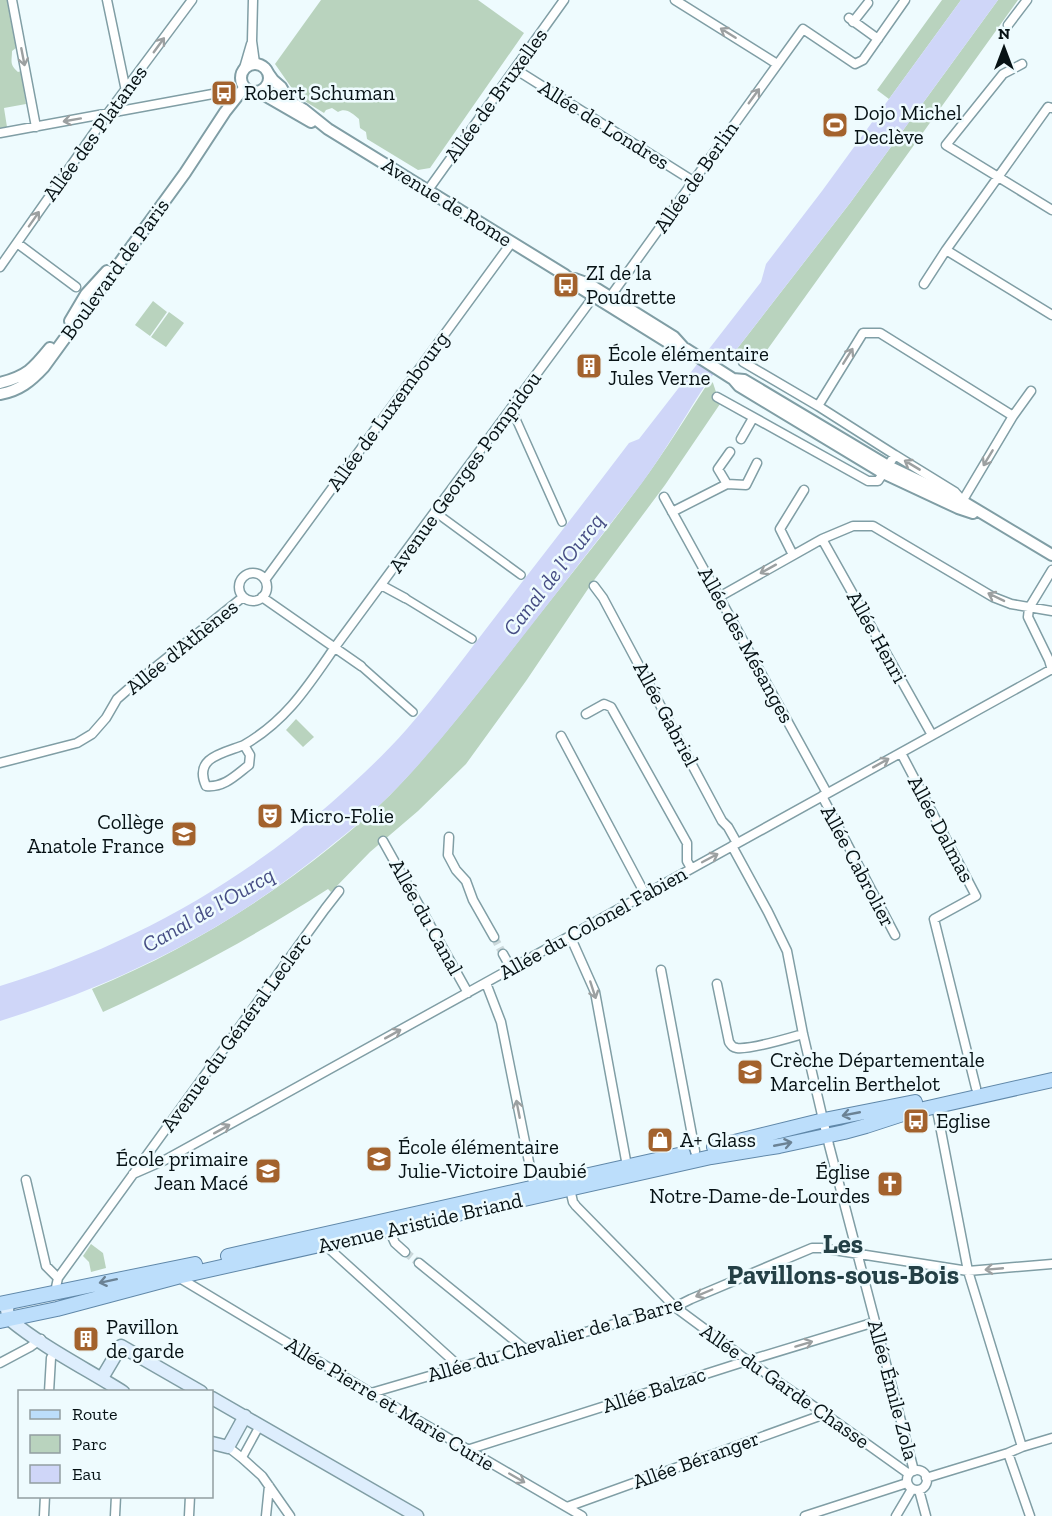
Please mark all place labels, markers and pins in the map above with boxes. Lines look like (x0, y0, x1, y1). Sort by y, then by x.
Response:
bus stop icon: Robert Schuman (209, 78, 239, 108)
place label: Robert Schuman (244, 80, 395, 105)
place label: Dojo Michel Declève (854, 100, 962, 149)
sports icon: Dojo Michel Declève (820, 110, 850, 140)
place label: ZI de la Poudrette (586, 260, 676, 309)
bus stop icon: ZI de la Poudrette (551, 270, 581, 300)
place label: École élémentaire Jules Verne (608, 341, 769, 390)
building icon: École élémentaire Jules Verne (574, 351, 604, 381)
theatre icon: Micro-Folie (255, 801, 285, 831)
place label: Micro-Folie (290, 803, 394, 828)
place label: Collège Anatole France (27, 809, 164, 858)
school or university icon: Collège Anatole France (169, 819, 199, 849)
place label: Crèche Départementale Marcelin Berthelot (770, 1047, 985, 1096)
school or university icon: Crèche Départementale Marcelin Berthelot (735, 1057, 765, 1087)
bus stop icon: Eglise (901, 1106, 931, 1136)
place label: Eglise (936, 1108, 991, 1133)
shop icon: A+ Glass (645, 1125, 675, 1155)
place label: A+ Glass (680, 1127, 756, 1152)
place label: École élémentaire Julie-Victoire Daubié (398, 1134, 587, 1183)
school or university icon: École élémentaire Julie-Victoire Daubié (364, 1144, 394, 1174)
place label: École primaire Jean Macé (116, 1146, 248, 1195)
school or university icon: École primaire Jean Macé (253, 1156, 283, 1186)
place label: Église Notre-Dame-de-Lourdes (649, 1159, 870, 1208)
church icon: Église Notre-Dame-de-Lourdes (875, 1169, 905, 1199)
place label: Pavillon de garde (106, 1314, 184, 1363)
building icon: Pavillon de garde (71, 1324, 101, 1354)

